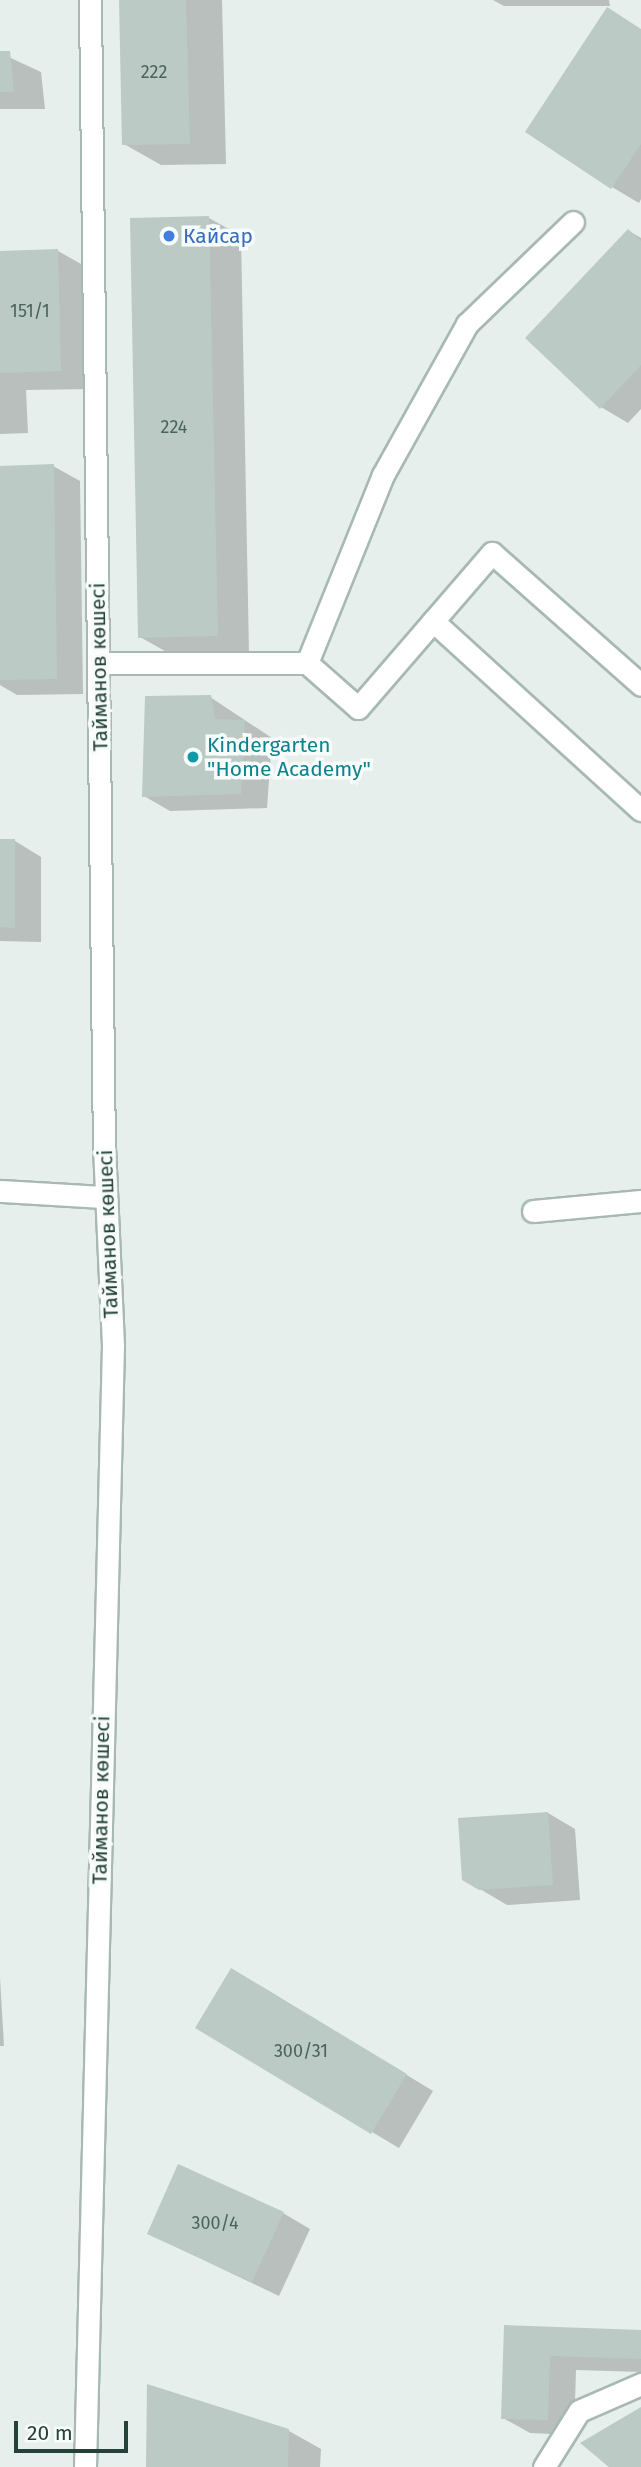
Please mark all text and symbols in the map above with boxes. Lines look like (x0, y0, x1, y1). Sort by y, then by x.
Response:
house number: 222 (141, 61, 167, 83)
place label: Кайсар (183, 223, 253, 249)
marker: Кайсар (161, 228, 177, 244)
house number: 151/1 (10, 300, 50, 322)
house number: 224 (161, 416, 187, 438)
street label: Тайманов көшесі (85, 583, 113, 751)
place label: Kindergarten "Home Academy" (207, 732, 371, 782)
marker: Kindergarten "Home Academy" (185, 749, 201, 765)
street label: Тайманов көшесі (92, 1149, 124, 1319)
street label: Тайманов көшесі (87, 1716, 115, 1884)
house number: 300/31 (274, 2040, 328, 2062)
house number: 300/4 (191, 2212, 239, 2234)
scale bar (18, 2408, 131, 2452)
text: 20 m (27, 2420, 73, 2446)

